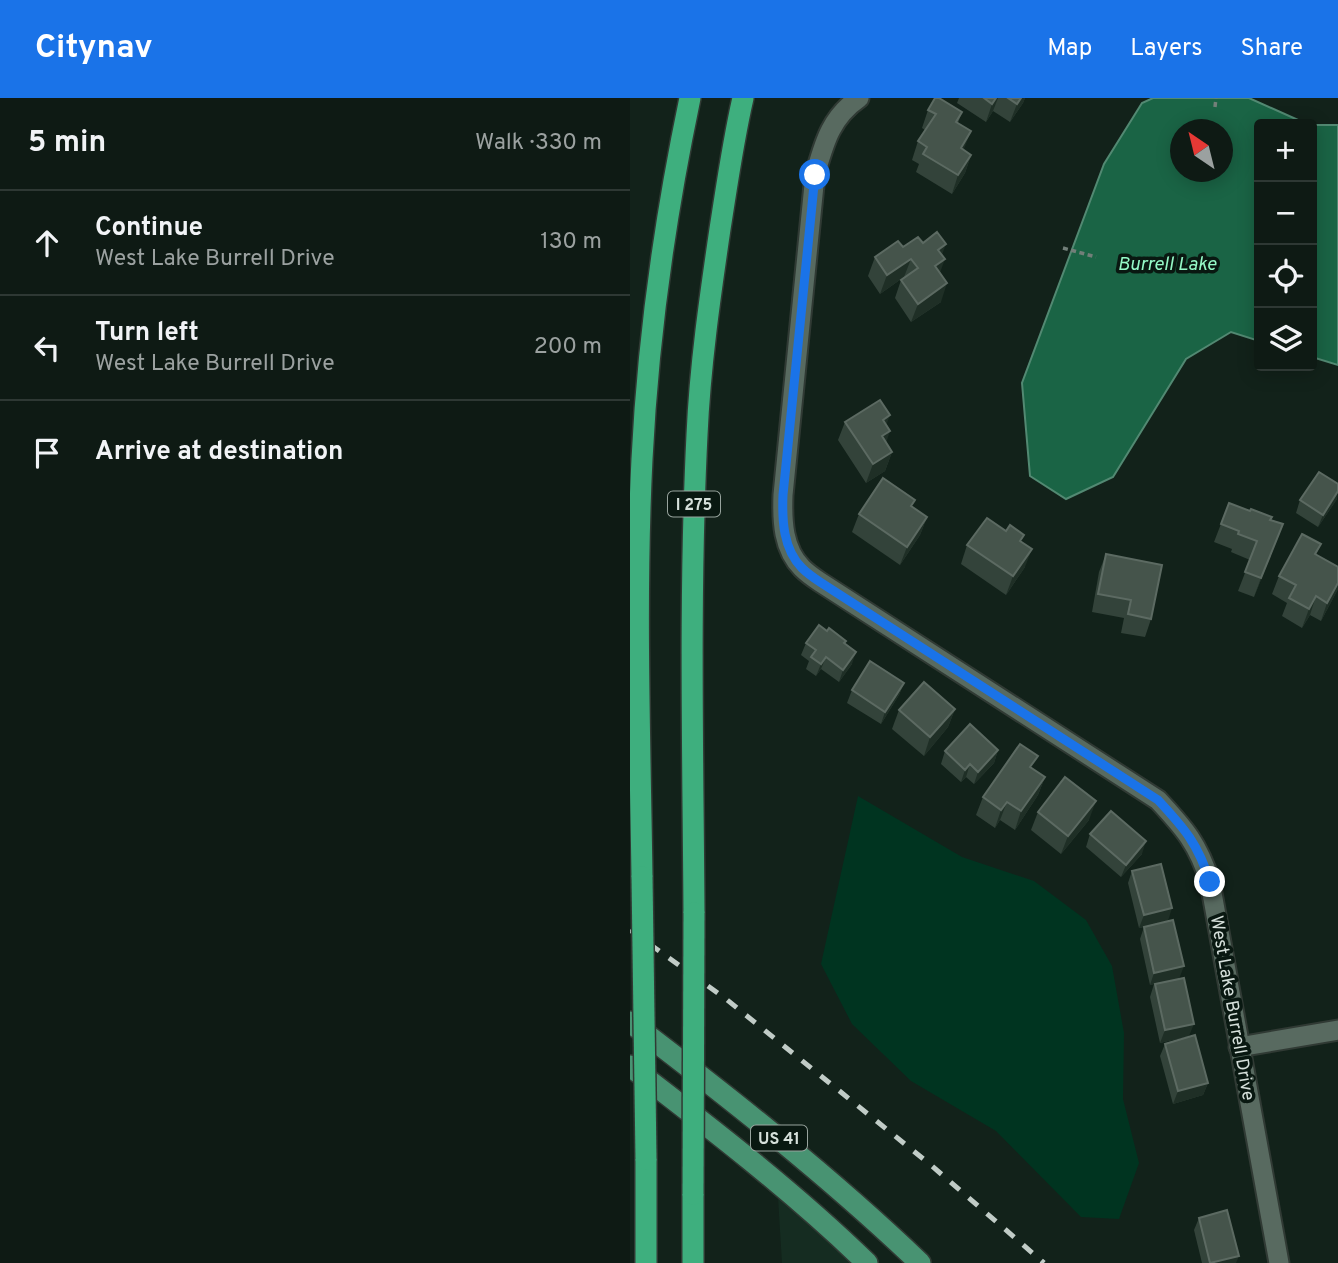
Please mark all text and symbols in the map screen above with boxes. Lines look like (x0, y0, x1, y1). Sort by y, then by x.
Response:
text: Citynav (35, 28, 153, 70)
text: Map (1047, 34, 1092, 64)
text: Layers (1130, 34, 1202, 64)
text: Share (1240, 34, 1303, 64)
north arrow (1170, 119, 1233, 182)
map controls (1254, 119, 1317, 371)
button: + (1254, 119, 1317, 182)
text: 5 min (28, 125, 106, 162)
text: Walk · 330 m (475, 129, 602, 158)
route start (799, 159, 830, 190)
button: − (1254, 182, 1317, 245)
text: Continue (95, 212, 203, 245)
icon: ahead (28, 224, 66, 262)
text: 130 m (540, 228, 602, 257)
text: West Lake Burrell Drive (95, 245, 335, 274)
button: locate (1254, 245, 1317, 308)
water label: Burrell Lake (1118, 253, 1217, 277)
button: layers (1254, 308, 1317, 371)
text: Turn left (95, 317, 199, 350)
icon: left (28, 329, 66, 367)
text: 200 m (534, 333, 602, 362)
text: West Lake Burrell Drive (95, 350, 335, 379)
icon: arrive (28, 434, 66, 472)
text: Arrive at destination (95, 436, 343, 469)
road number: I 275 (668, 492, 720, 516)
route end (1194, 866, 1225, 897)
street label: West Lake Burrell Drive (1204, 914, 1259, 1103)
road number: US 41 (751, 1126, 807, 1150)

